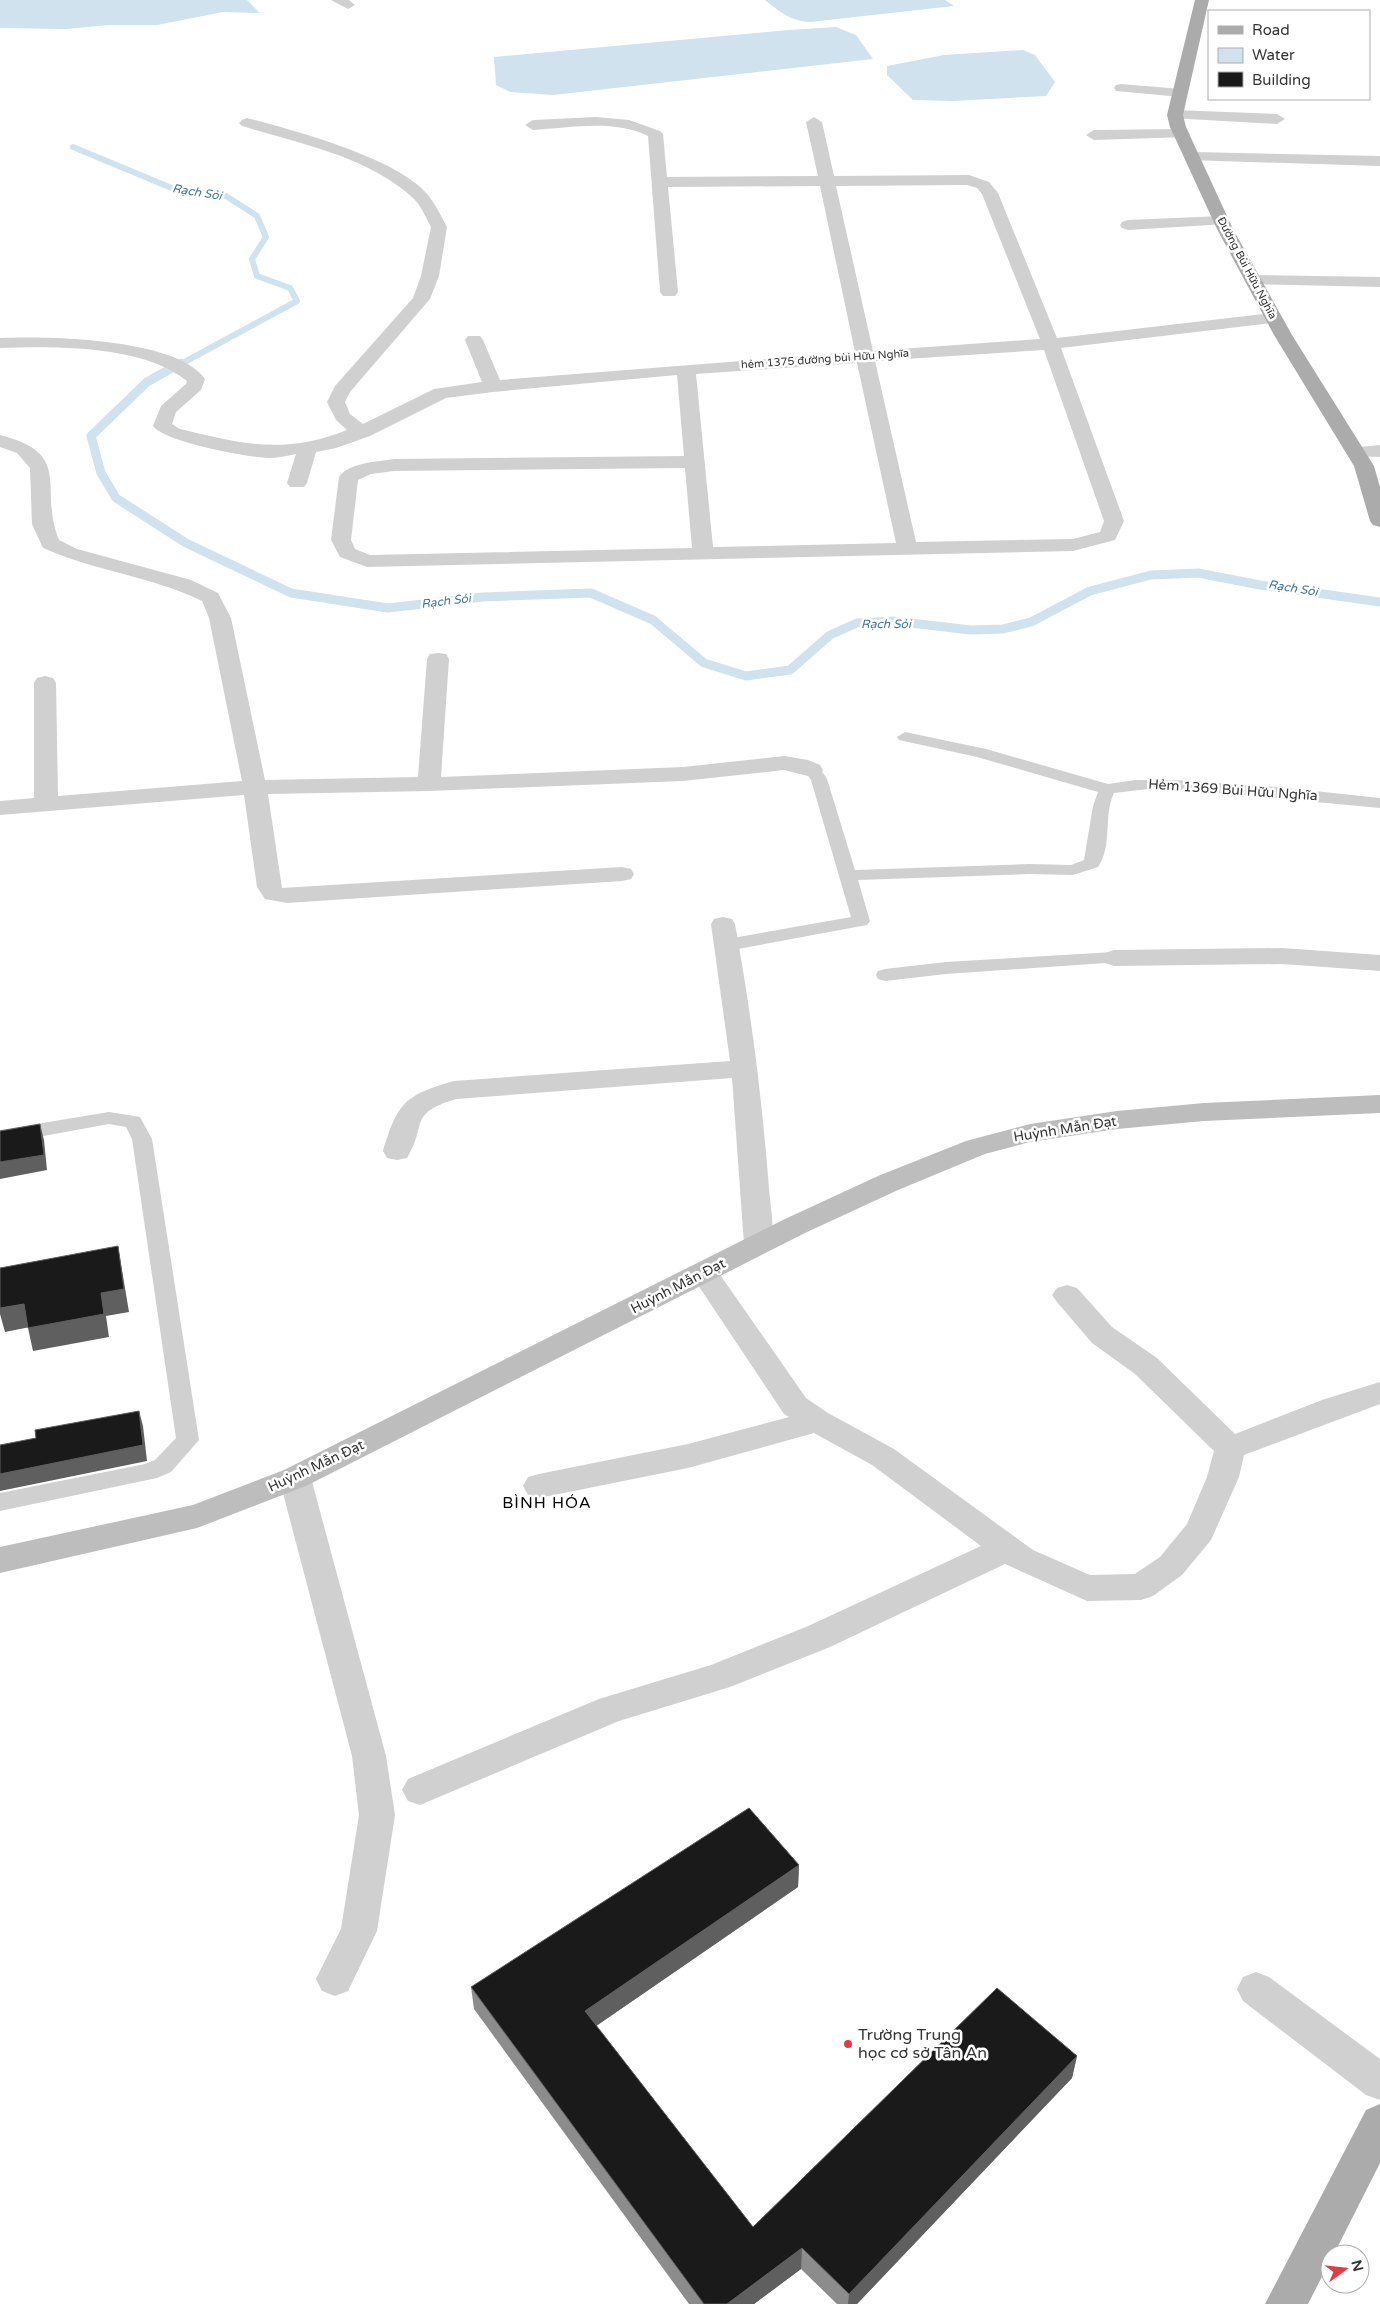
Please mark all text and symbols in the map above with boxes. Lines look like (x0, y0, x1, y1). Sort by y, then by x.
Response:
legend (1208, 10, 1370, 100)
text: Road (1252, 21, 1290, 39)
text: Water (1252, 46, 1295, 64)
text: Building (1252, 71, 1311, 89)
water label: Rạch Sỏi (171, 181, 225, 203)
street label: Đường Bùi Hữu Nghĩa (1215, 215, 1279, 321)
street label: hẻm 1375 đường bùi Hữu Nghĩa (741, 347, 909, 371)
water label: Rạch Sỏi (1267, 577, 1321, 599)
water label: Rạch Sỏi (420, 591, 474, 611)
water label: Rạch Sỏi (861, 617, 913, 631)
street label: Hẻm 1369 Bùi Hữu Nghĩa (1148, 776, 1318, 804)
street label: Huỳnh Mẫn Đạt (1012, 1112, 1118, 1146)
street label: Huỳnh Mẫn Đạt (628, 1254, 729, 1317)
street label: Huỳnh Mẫn Đạt (265, 1436, 367, 1496)
district label: BÌNH HÓA (502, 1493, 592, 1513)
place label: Trường Trung học cơ sở Tân An (858, 2025, 987, 2063)
marker: Trường Trung học cơ sở Tân An (842, 2038, 854, 2050)
north arrow (1320, 2244, 1370, 2294)
text: N (1347, 2258, 1367, 2273)

